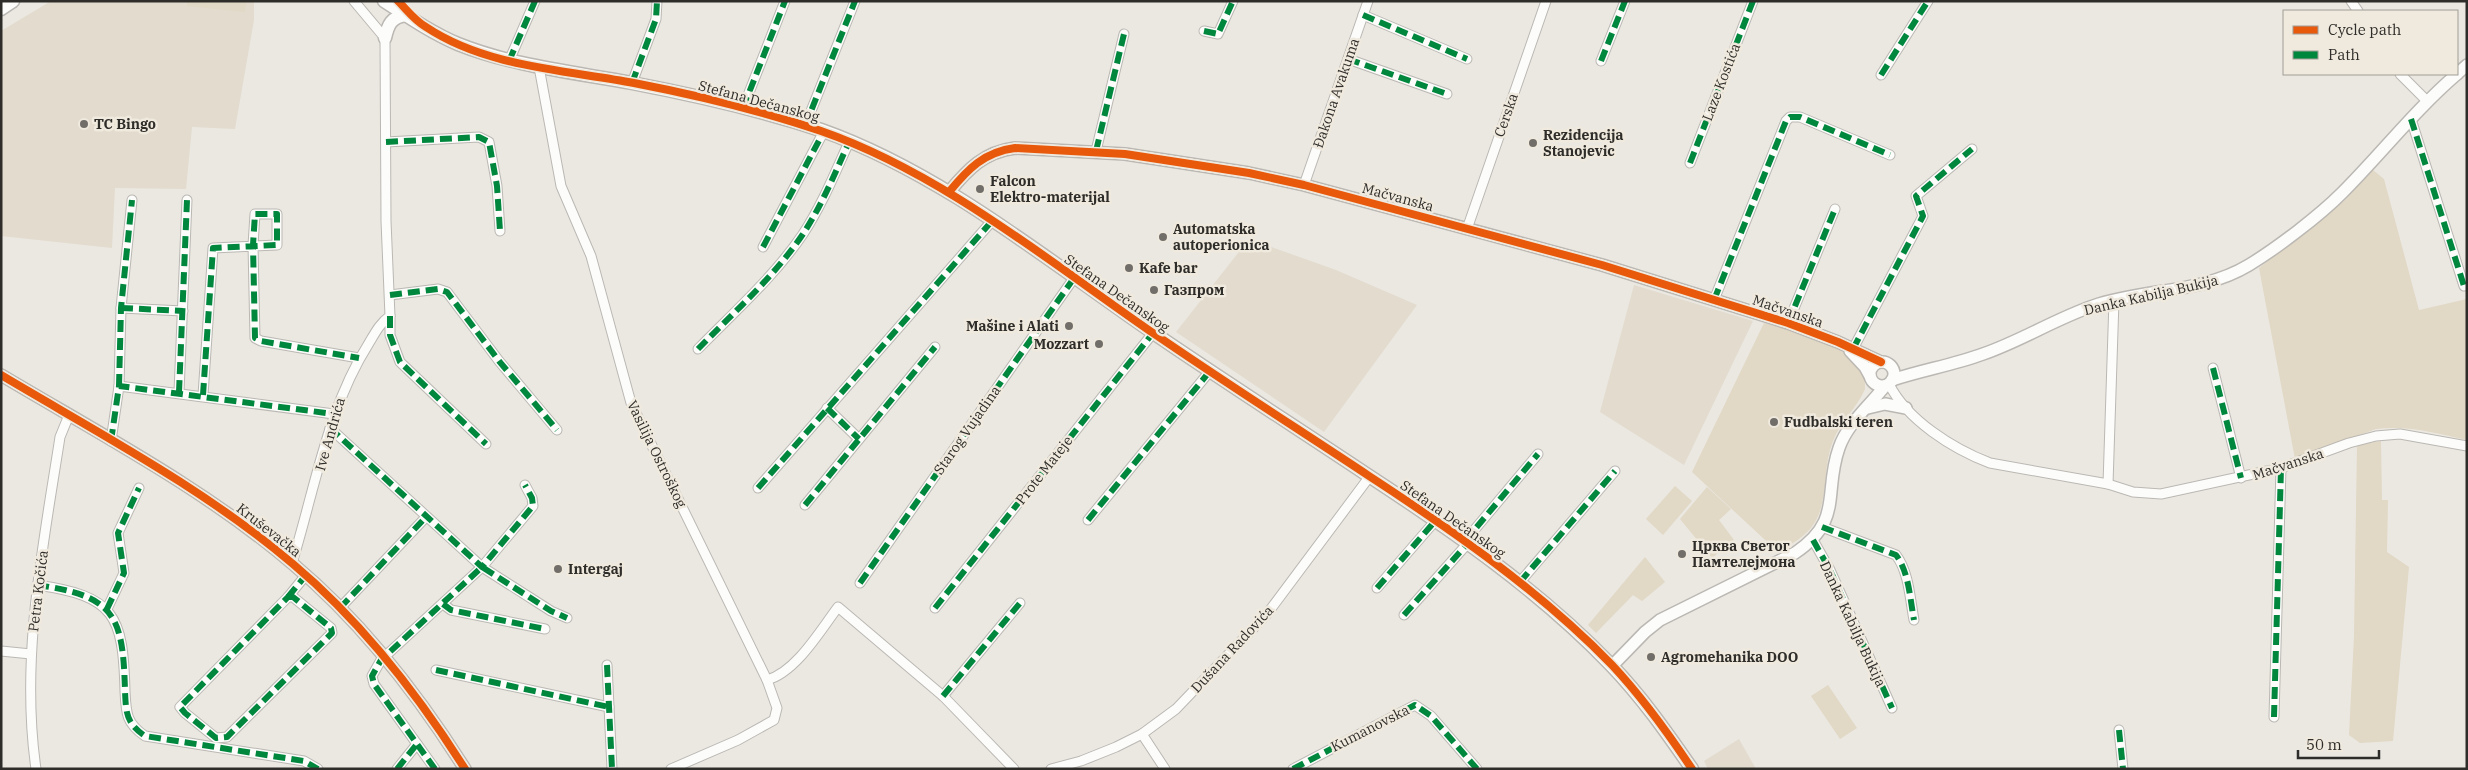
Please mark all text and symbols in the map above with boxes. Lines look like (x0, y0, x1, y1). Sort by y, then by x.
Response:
legend (2283, 10, 2458, 75)
text: Cycle path (2328, 20, 2401, 39)
street label: Đakona Avakuma (1309, 35, 1363, 150)
street label: Laze Kostića (1698, 40, 1744, 124)
text: Path (2328, 45, 2360, 64)
street label: Stefana Dečanskog (697, 76, 822, 126)
street label: Cerska (1490, 90, 1522, 139)
place label: TC Bingo (94, 115, 156, 133)
marker: TC Bingo (78, 118, 90, 130)
place label: Rezidencija Stanojevic (1543, 126, 1623, 160)
marker: Rezidencija Stanojevic (1527, 137, 1539, 149)
place label: Falcon Elektro-materijal (990, 172, 1110, 206)
street label: Mačvanska (1360, 179, 1436, 215)
marker: Falcon Elektro-materijal (974, 183, 986, 195)
place label: Automatska autoperionica (1173, 220, 1269, 254)
marker: Automatska autoperionica (1157, 231, 1169, 243)
street label: Stefana Dečanskog (1061, 250, 1173, 336)
place label: Kafe bar (1139, 259, 1198, 277)
marker: Kafe bar (1123, 262, 1135, 274)
street label: Danka Kabilja Bukija (2082, 271, 2220, 319)
place label: Газпром (1164, 281, 1224, 299)
marker: Газпром (1148, 284, 1160, 296)
street label: Mačvanska (1750, 291, 1826, 332)
place label: Mašine i Alati (966, 317, 1059, 335)
marker: Mašine i Alati (1063, 320, 1075, 332)
place label: Mozzart (1034, 335, 1089, 353)
marker: Mozzart (1093, 338, 1105, 350)
street label: Starog Vujadina (930, 382, 1005, 478)
street label: Ive Andrića (311, 395, 349, 473)
street label: Vasilija Ostroškog (623, 397, 691, 511)
place label: Fudbalski teren (1784, 413, 1893, 431)
marker: Fudbalski teren (1768, 416, 1780, 428)
street label: Prote Mateje (1012, 432, 1076, 508)
street label: Mačvanska (2250, 444, 2326, 484)
street label: Stefana Dečanskog (1397, 476, 1509, 562)
street label: Kruševačka (233, 499, 305, 561)
place label: Црква Светог Памтелејмона (1692, 537, 1795, 571)
marker: Црква Светог Памтелејмона (1676, 548, 1688, 560)
street label: Petra Kočića (24, 549, 52, 633)
street label: Danka Kabilja Bukija (1816, 558, 1890, 690)
place label: Intergaj (568, 560, 623, 578)
marker: Intergaj (552, 563, 564, 575)
street label: Dušana Radovića (1187, 601, 1277, 696)
place label: Agromehanika DOO (1661, 648, 1798, 666)
marker: Agromehanika DOO (1645, 651, 1657, 663)
street label: Kumanovska (1328, 700, 1413, 756)
scale bar (2298, 728, 2379, 760)
text: 50 m (2306, 735, 2342, 754)

